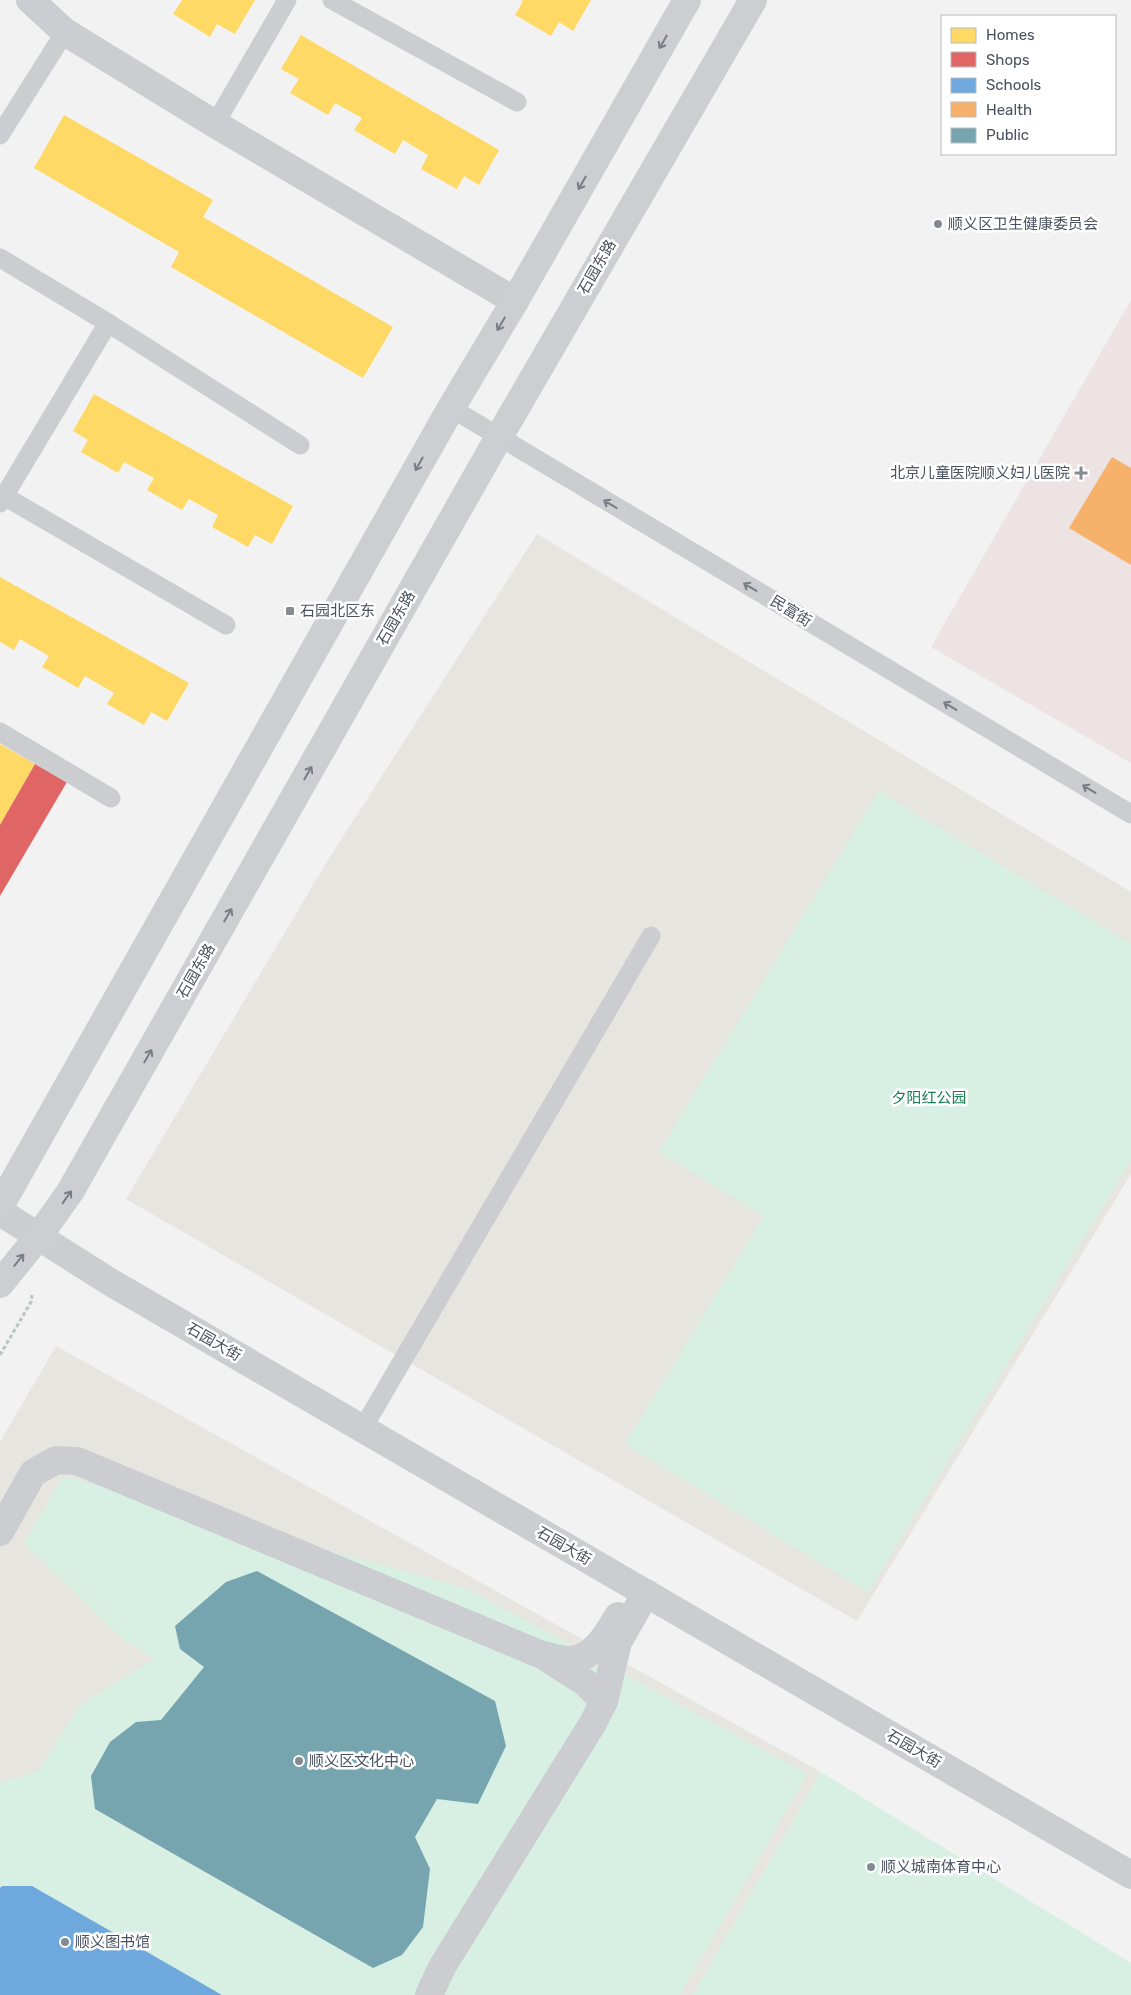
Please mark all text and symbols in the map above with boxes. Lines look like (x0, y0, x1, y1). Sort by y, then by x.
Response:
legend (941, 15, 1116, 155)
text: Homes (986, 26, 1035, 44)
one-way arrow (657, 35, 667, 49)
text: Shops (986, 51, 1030, 69)
text: Schools (986, 76, 1042, 94)
text: Health (986, 101, 1032, 119)
text: Public (986, 126, 1029, 144)
one-way arrow (577, 176, 587, 191)
place label: 顺义区卫生健康委员会 (948, 215, 1098, 233)
marker: 顺义区卫生健康委员会 (932, 218, 944, 230)
street label: 石园东路 (574, 237, 620, 297)
one-way arrow (495, 317, 505, 331)
one-way arrow (414, 457, 424, 472)
place label: 北京儿童医院顺义妇儿医院 (890, 464, 1070, 482)
marker: 北京儿童医院顺义妇儿医院 (1074, 466, 1088, 480)
one-way arrow (604, 498, 618, 508)
one-way arrow (743, 582, 757, 592)
street label: 石园东路 (373, 588, 419, 648)
street label: 民富街 (767, 592, 815, 630)
place label: 石园北区东 (300, 602, 375, 620)
marker: 石园北区东 (284, 605, 296, 617)
one-way arrow (943, 701, 957, 711)
one-way arrow (303, 766, 313, 781)
one-way arrow (1083, 784, 1097, 794)
one-way arrow (223, 907, 233, 922)
street label: 石园东路 (173, 941, 219, 1001)
one-way arrow (143, 1049, 153, 1064)
park label: 夕阳红公园 (891, 1089, 967, 1107)
one-way arrow (62, 1190, 72, 1204)
one-way arrow (14, 1254, 25, 1267)
street label: 石园大街 (184, 1319, 244, 1365)
street label: 石园大街 (534, 1523, 594, 1569)
street label: 石园大街 (884, 1726, 944, 1772)
place label: 顺义区文化中心 (309, 1752, 414, 1770)
marker: 顺义区文化中心 (293, 1755, 305, 1767)
place label: 顺义城南体育中心 (881, 1858, 1001, 1876)
marker: 顺义城南体育中心 (865, 1861, 877, 1873)
place label: 顺义图书馆 (75, 1933, 150, 1951)
marker: 顺义图书馆 (59, 1936, 71, 1948)

